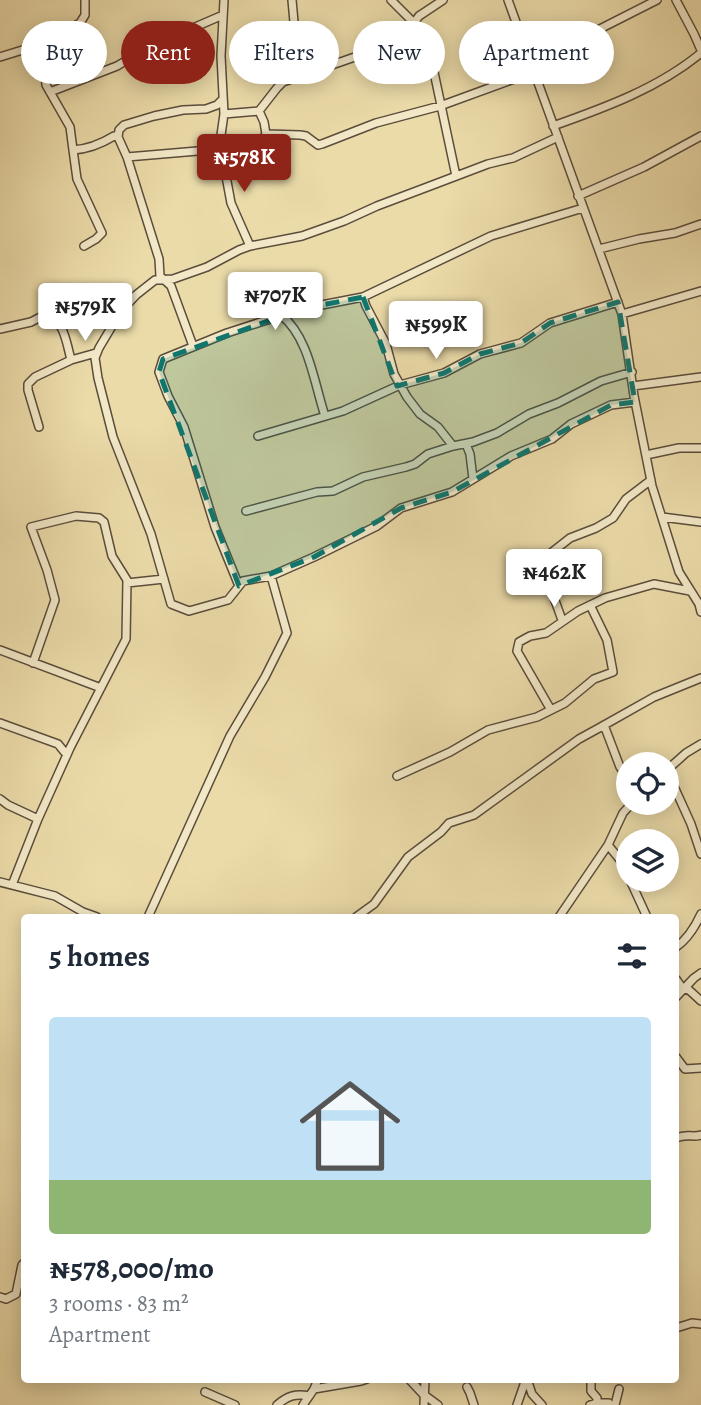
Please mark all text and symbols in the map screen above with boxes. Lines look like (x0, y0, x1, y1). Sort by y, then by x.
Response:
chip: Buy (21, 21, 107, 84)
chip: Rent (121, 21, 215, 84)
chip: Filters (229, 21, 339, 84)
chip: New (353, 21, 445, 84)
chip: Apartment (459, 21, 614, 84)
pin: ₦578K (195, 134, 293, 194)
text: ₦578K (213, 141, 275, 172)
pin: ₦707K (226, 272, 324, 332)
text: ₦707K (244, 279, 306, 310)
pin: ₦579K (36, 284, 134, 343)
text: ₦579K (54, 290, 116, 321)
pin: ₦599K (387, 302, 485, 361)
text: ₦599K (405, 308, 467, 339)
pin: ₦462K (505, 550, 603, 609)
text: ₦462K (522, 556, 586, 587)
map controls (616, 752, 679, 892)
button: locate (616, 752, 679, 815)
button: layers (616, 829, 679, 892)
text: 5 homes (49, 936, 150, 976)
icon: filters (613, 937, 651, 975)
icon: home (287, 1063, 413, 1189)
text: ₦578,000/mo (49, 1248, 214, 1288)
text: 3 rooms · 83 m² (49, 1288, 189, 1319)
text: Apartment (49, 1319, 151, 1350)

